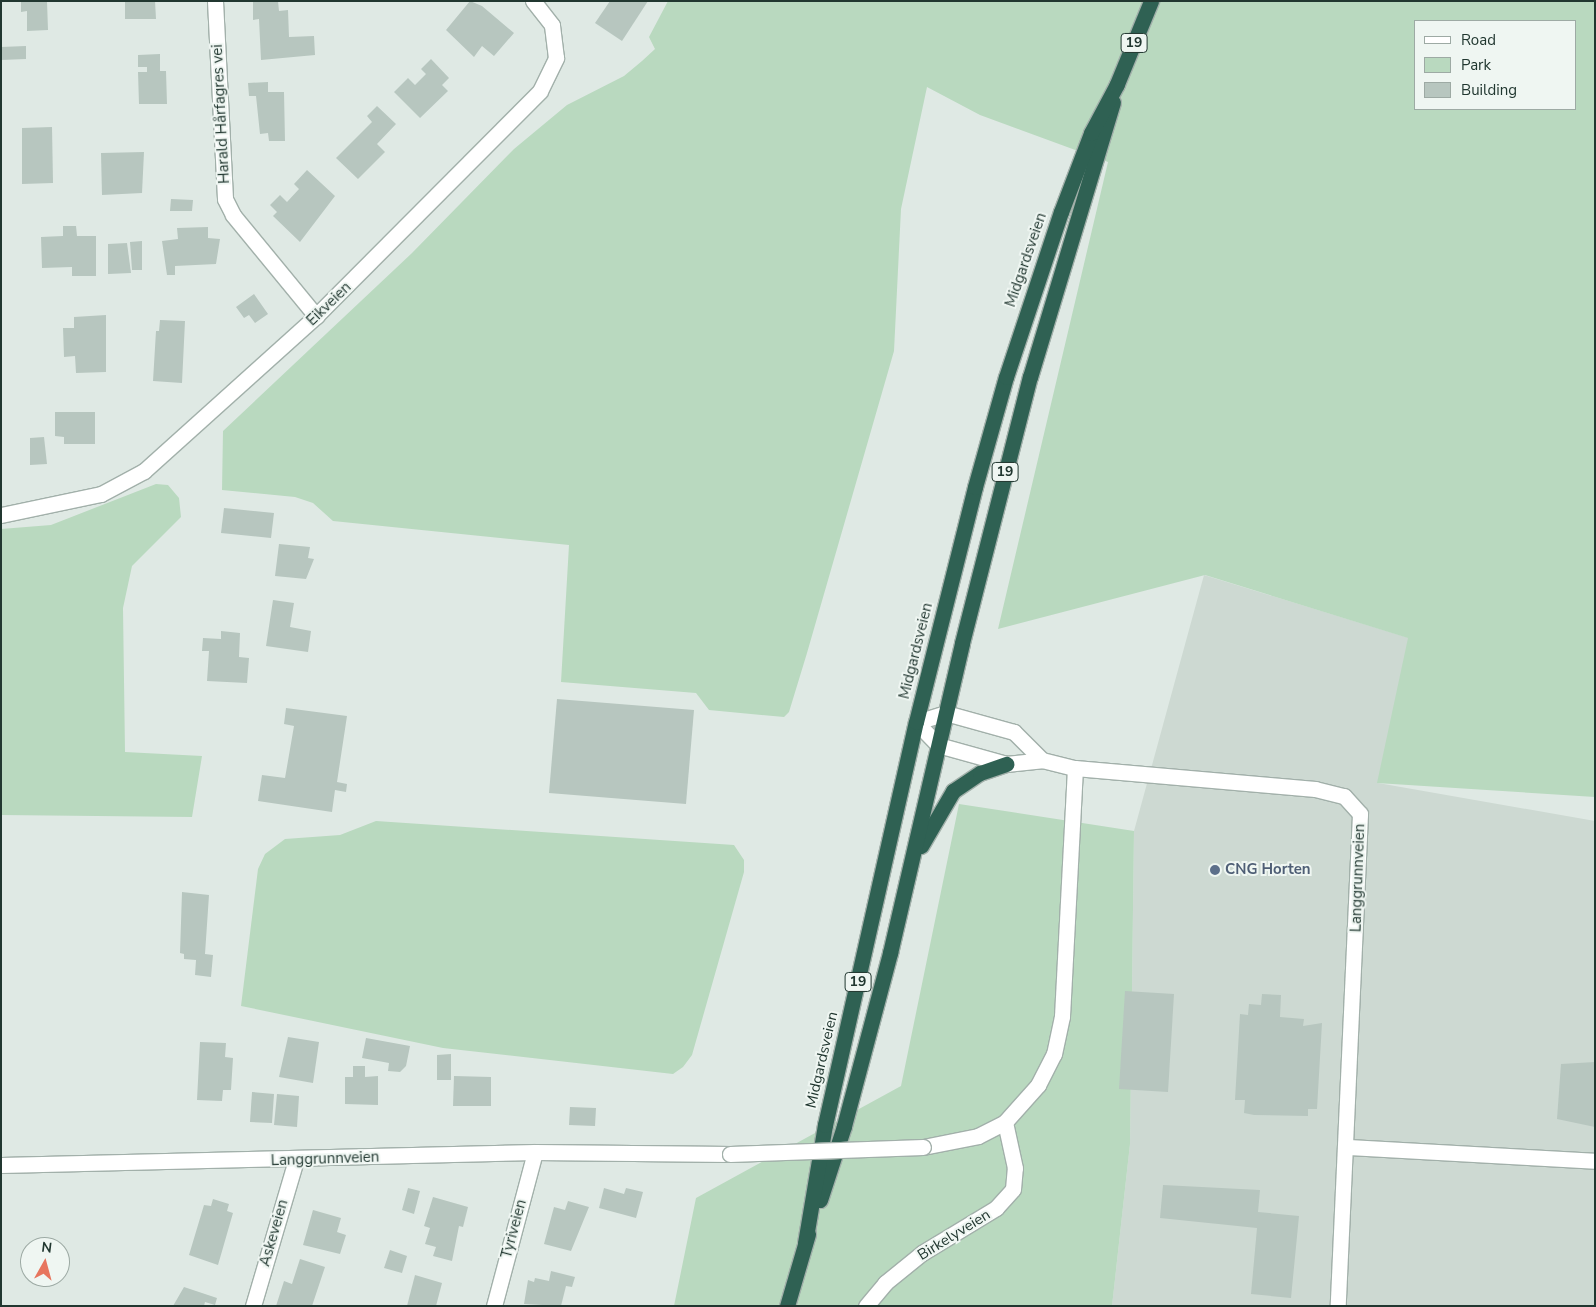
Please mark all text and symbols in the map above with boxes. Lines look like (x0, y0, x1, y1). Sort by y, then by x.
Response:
legend (1414, 20, 1576, 110)
text: Road (1461, 30, 1496, 50)
road number: 19 (1120, 32, 1148, 54)
street label: Harald Hårfagres vei (208, 44, 234, 184)
text: Park (1461, 55, 1491, 75)
text: Building (1461, 80, 1517, 100)
street label: Midgardsveien (1001, 211, 1051, 309)
street label: Eikveien (303, 278, 355, 330)
road number: 19 (991, 461, 1019, 484)
street label: Midgardsveien (895, 601, 937, 701)
street label: Langgrunnveien (1347, 823, 1369, 933)
place label: CNG Horten (1225, 861, 1311, 879)
marker: CNG Horten (1209, 864, 1221, 876)
road number: 19 (844, 970, 872, 994)
street label: Midgardsveien (802, 1010, 842, 1110)
street label: Langgrunnveien (270, 1148, 380, 1170)
street label: Askeveien (256, 1197, 292, 1269)
street label: Tyriveien (498, 1198, 530, 1260)
street label: Birkelyveien (914, 1206, 994, 1264)
north arrow (20, 1237, 70, 1287)
text: N (40, 1238, 53, 1258)

